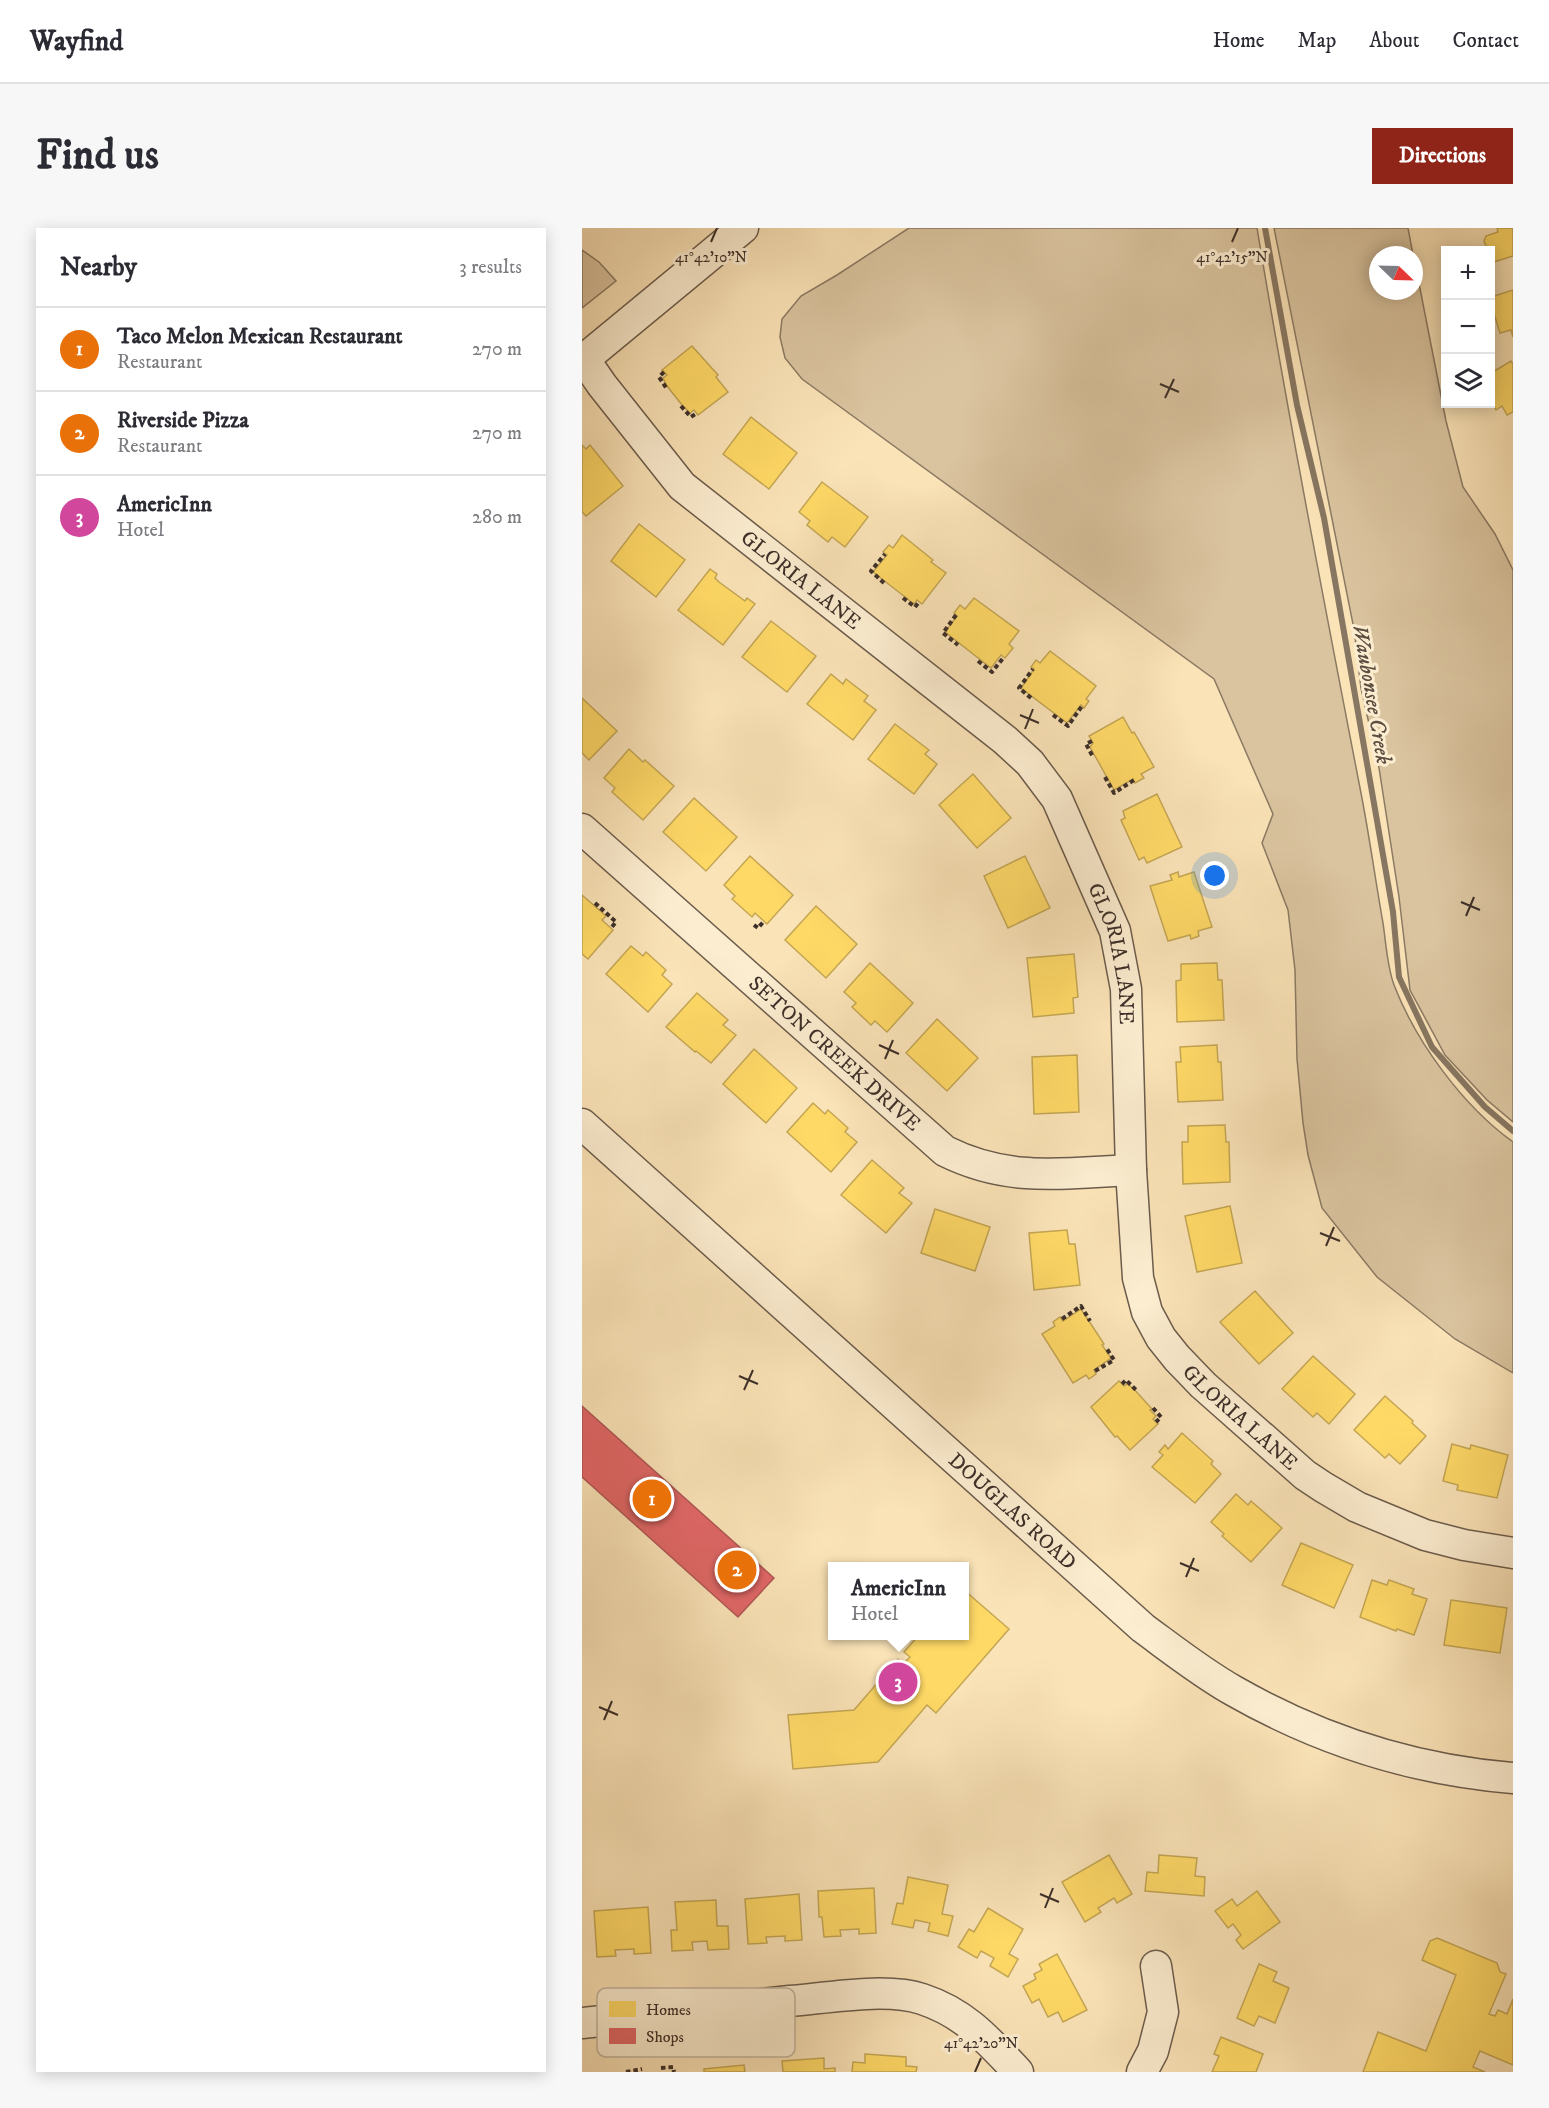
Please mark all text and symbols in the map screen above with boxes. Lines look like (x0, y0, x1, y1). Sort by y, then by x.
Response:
text: Wayfind (30, 24, 123, 59)
text: Home (1213, 28, 1265, 54)
text: Map (1298, 28, 1336, 54)
text: About (1369, 28, 1420, 54)
text: Contact (1453, 28, 1519, 54)
button: Directions (1372, 128, 1513, 184)
text: Find us (36, 130, 159, 182)
north arrow (1369, 246, 1423, 300)
map controls (1441, 246, 1495, 408)
button: + (1441, 246, 1495, 300)
text: 41°42'10"N (675, 248, 747, 267)
text: 41°42'15"N (1196, 248, 1268, 267)
text: Nearby (60, 251, 137, 284)
text: 3 results (459, 255, 522, 280)
button: − (1441, 300, 1495, 354)
text: Taco Melon Mexican Restaurant (117, 323, 403, 350)
text: 1 (76, 337, 83, 362)
text: 270 m (472, 337, 522, 362)
text: Restaurant (117, 350, 202, 375)
button: layers (1441, 354, 1495, 408)
text: Riverside Pizza (117, 407, 249, 434)
text: 2 (75, 421, 84, 446)
text: 270 m (472, 421, 522, 446)
text: Restaurant (117, 434, 202, 459)
text: AmericInn (117, 491, 212, 518)
text: 3 (76, 505, 83, 530)
text: 280 m (472, 505, 522, 530)
text: Hotel (117, 518, 164, 543)
street label: GLORIA LANE (735, 525, 866, 636)
water label: Waubonsee Creek (1346, 622, 1397, 767)
your location (1200, 861, 1229, 890)
street label: GLORIA LANE (1081, 879, 1139, 1025)
street label: SETON CREEK DRIVE (743, 971, 926, 1137)
street label: GLORIA LANE (1177, 1360, 1303, 1477)
street label: DOUGLAS ROAD (943, 1448, 1081, 1576)
pin: 1 (632, 1476, 672, 1522)
pin: 2 (718, 1548, 756, 1592)
popup (828, 1562, 969, 1640)
text: AmericInn (851, 1575, 946, 1602)
text: Hotel (851, 1602, 898, 1627)
pin: 3 (878, 1660, 918, 1704)
legend (597, 1988, 795, 2057)
text: Homes (646, 2000, 691, 2020)
text: Shops (646, 2027, 684, 2047)
text: 41°42'20"N (944, 2034, 1018, 2053)

